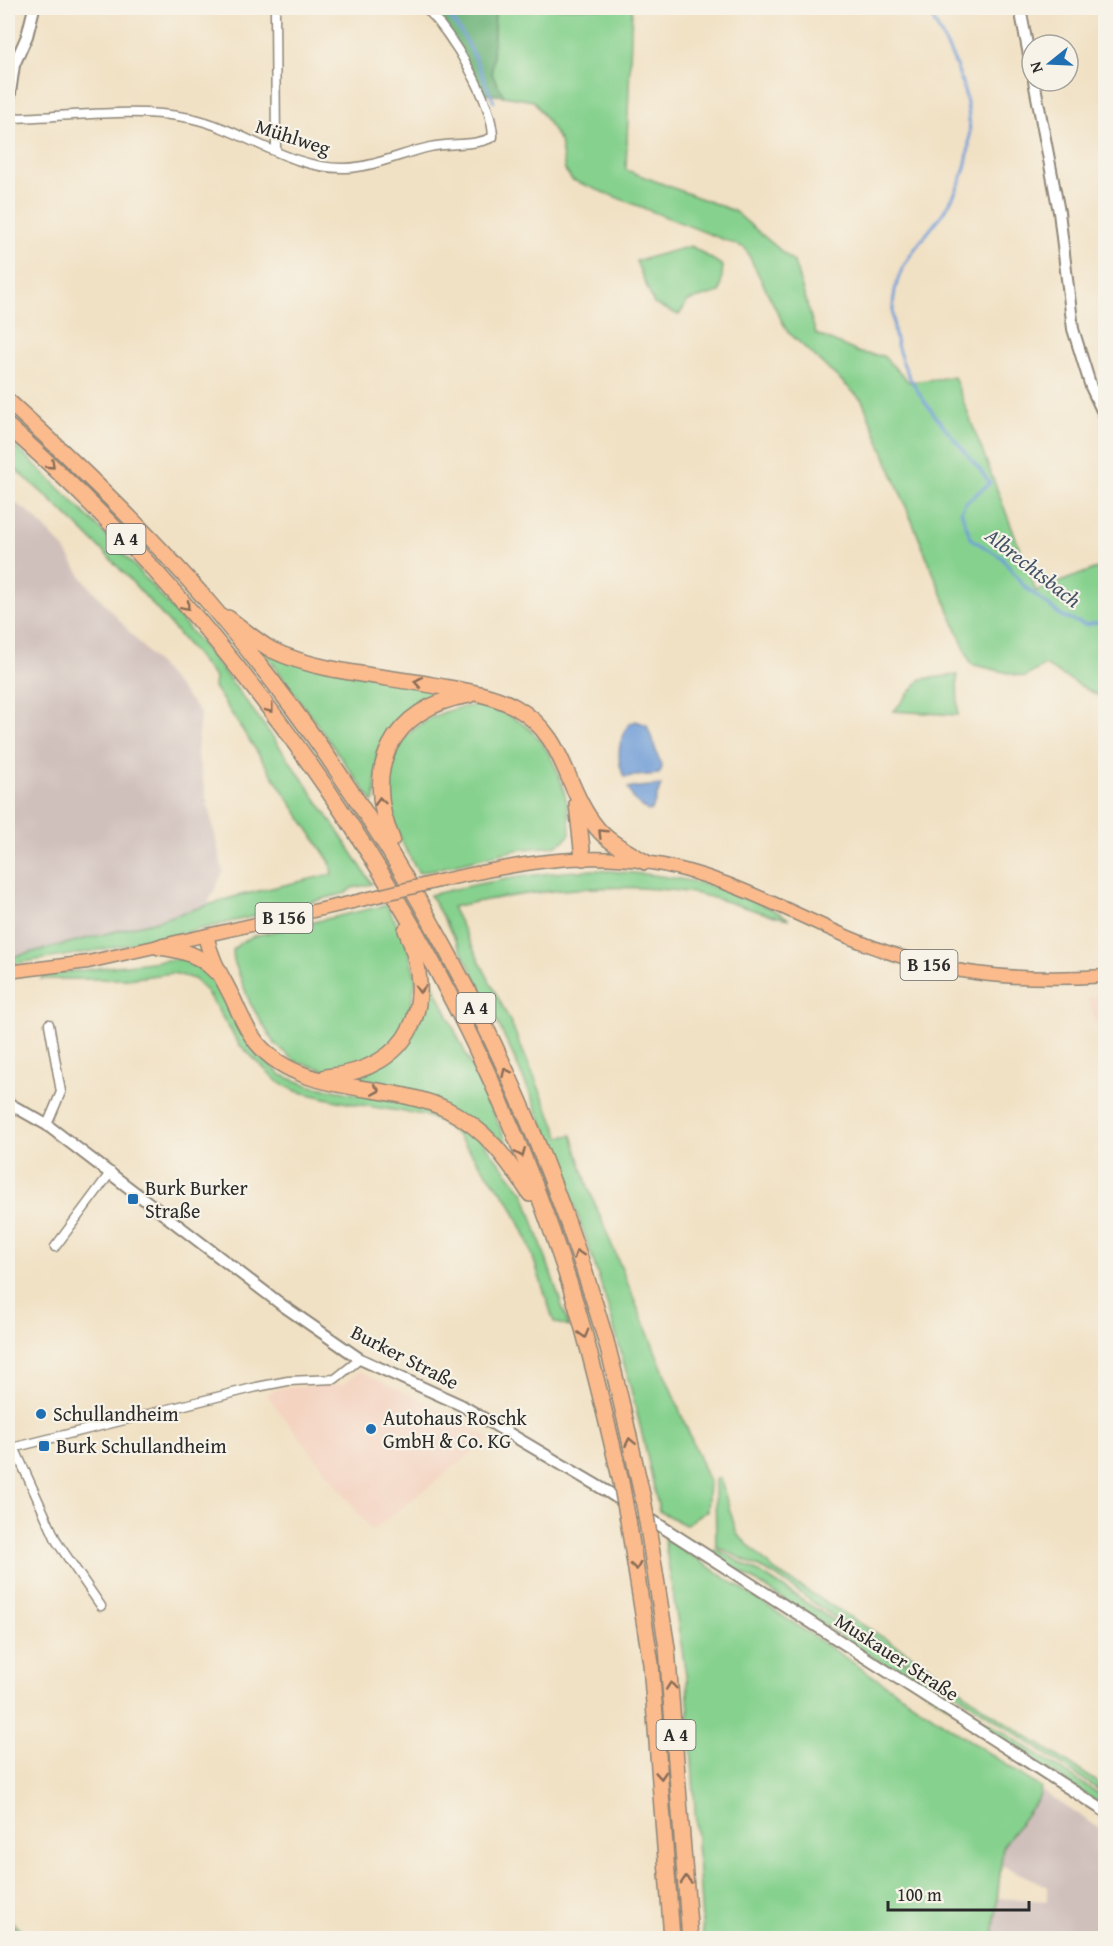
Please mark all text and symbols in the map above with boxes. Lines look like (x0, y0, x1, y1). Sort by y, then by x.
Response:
north arrow (1020, 33, 1080, 93)
text: N (1023, 59, 1049, 76)
street label: Mühlweg (252, 111, 334, 162)
one-way arrow (44, 458, 55, 469)
water label: Albrechtsbach (978, 520, 1088, 615)
road number: A 4 (106, 524, 146, 554)
one-way arrow (179, 599, 190, 610)
one-way arrow (414, 677, 423, 689)
one-way arrow (263, 703, 274, 714)
one-way arrow (375, 796, 387, 806)
one-way arrow (599, 829, 610, 840)
road number: B 156 (256, 903, 312, 933)
road number: B 156 (900, 950, 958, 980)
one-way arrow (413, 984, 426, 993)
road number: A 4 (456, 993, 496, 1023)
one-way arrow (502, 1067, 514, 1078)
one-way arrow (371, 1084, 380, 1096)
one-way arrow (514, 1146, 526, 1157)
place label: Burk Burker Straße (145, 1173, 248, 1225)
marker: Burk Burker Straße (126, 1192, 140, 1206)
one-way arrow (573, 1249, 585, 1260)
street label: Burker Straße (346, 1317, 464, 1396)
one-way arrow (577, 1329, 590, 1339)
place label: Schullandheim (53, 1399, 179, 1428)
place label: Autohaus Roschk GmbH & Co. KG (383, 1403, 528, 1455)
marker: Schullandheim (34, 1407, 48, 1421)
marker: Autohaus Roschk GmbH & Co. KG (364, 1422, 378, 1436)
place label: Burk Schullandheim (56, 1431, 227, 1460)
one-way arrow (625, 1437, 638, 1447)
marker: Burk Schullandheim (37, 1439, 51, 1453)
one-way arrow (630, 1561, 642, 1571)
street label: Muskauer Straße (829, 1605, 965, 1708)
one-way arrow (665, 1681, 678, 1690)
road number: A 4 (656, 1720, 696, 1750)
one-way arrow (655, 1770, 668, 1779)
scale bar (888, 1874, 1029, 1912)
one-way arrow (680, 1876, 693, 1885)
text: 100 m (897, 1881, 942, 1908)

